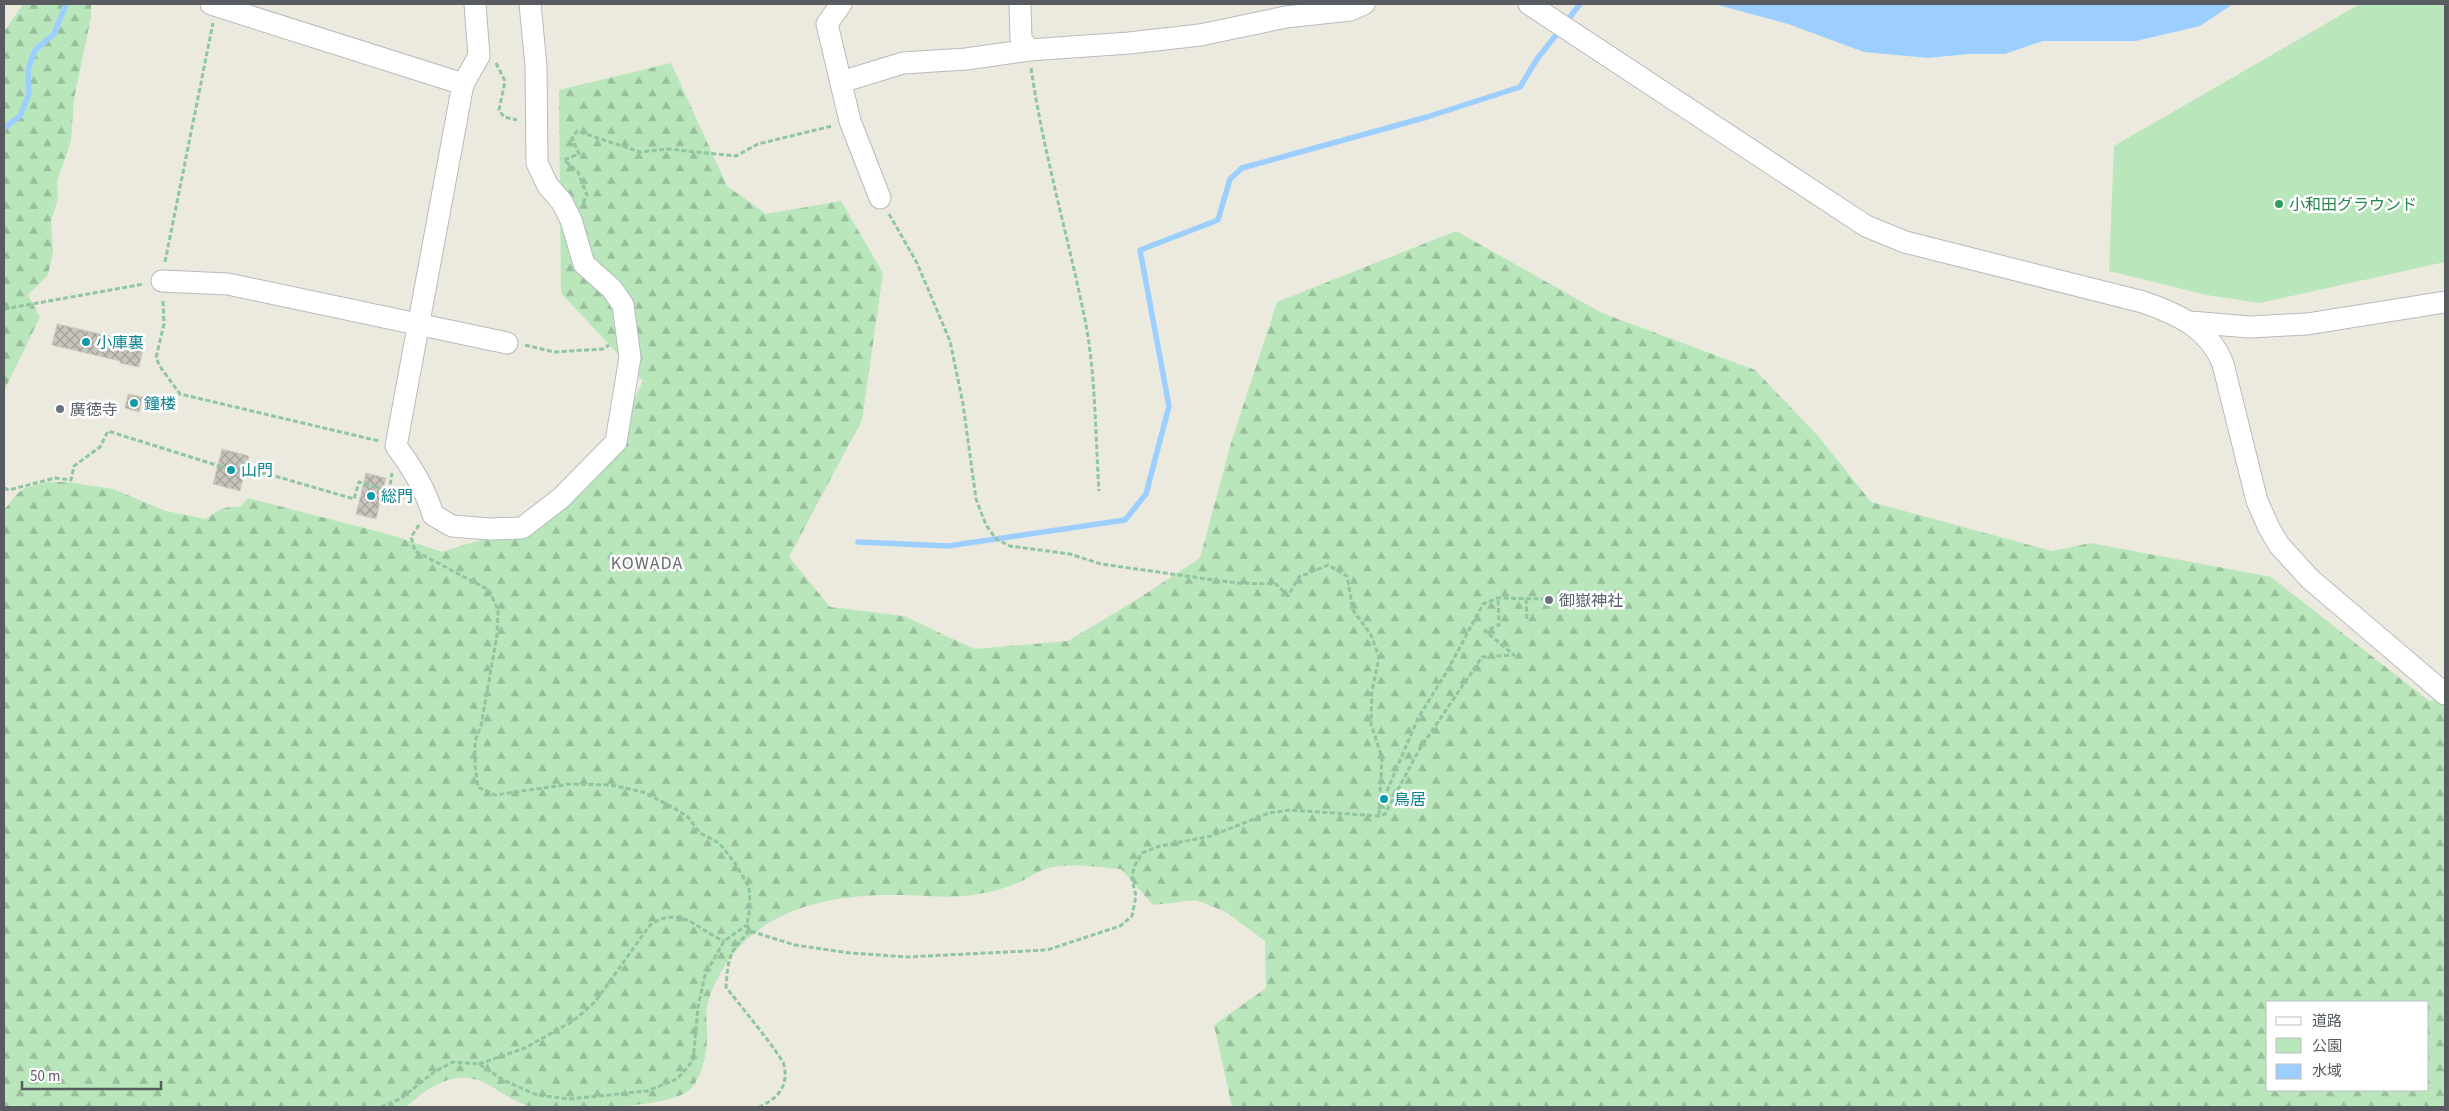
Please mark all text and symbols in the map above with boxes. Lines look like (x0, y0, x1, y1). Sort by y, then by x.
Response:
place label: 小和田グラウンド (2289, 194, 2417, 216)
marker: 小和田グラウンド (2273, 198, 2285, 210)
place label: 小庫裏 (96, 332, 144, 354)
marker: 小庫裏 (80, 336, 92, 348)
place label: 鐘楼 (144, 393, 176, 415)
marker: 鐘楼 (128, 397, 140, 409)
place label: 廣徳寺 (70, 399, 118, 421)
marker: 廣徳寺 (54, 403, 66, 415)
place label: 山門 (241, 460, 273, 482)
marker: 山門 (225, 464, 237, 476)
place label: 総門 (381, 486, 413, 508)
marker: 総門 (365, 490, 377, 502)
district label: KOWADA (611, 551, 683, 576)
place label: 御嶽神社 (1559, 590, 1623, 612)
marker: 御嶽神社 (1543, 594, 1555, 606)
place label: 鳥居 (1394, 789, 1426, 811)
marker: 鳥居 (1378, 793, 1390, 805)
legend (2266, 1001, 2429, 1091)
text: 道路 (2312, 1011, 2342, 1032)
text: 公園 (2312, 1036, 2342, 1057)
scale bar (22, 1058, 161, 1090)
text: 水域 (2312, 1061, 2342, 1082)
text: 50 m (30, 1066, 60, 1087)

